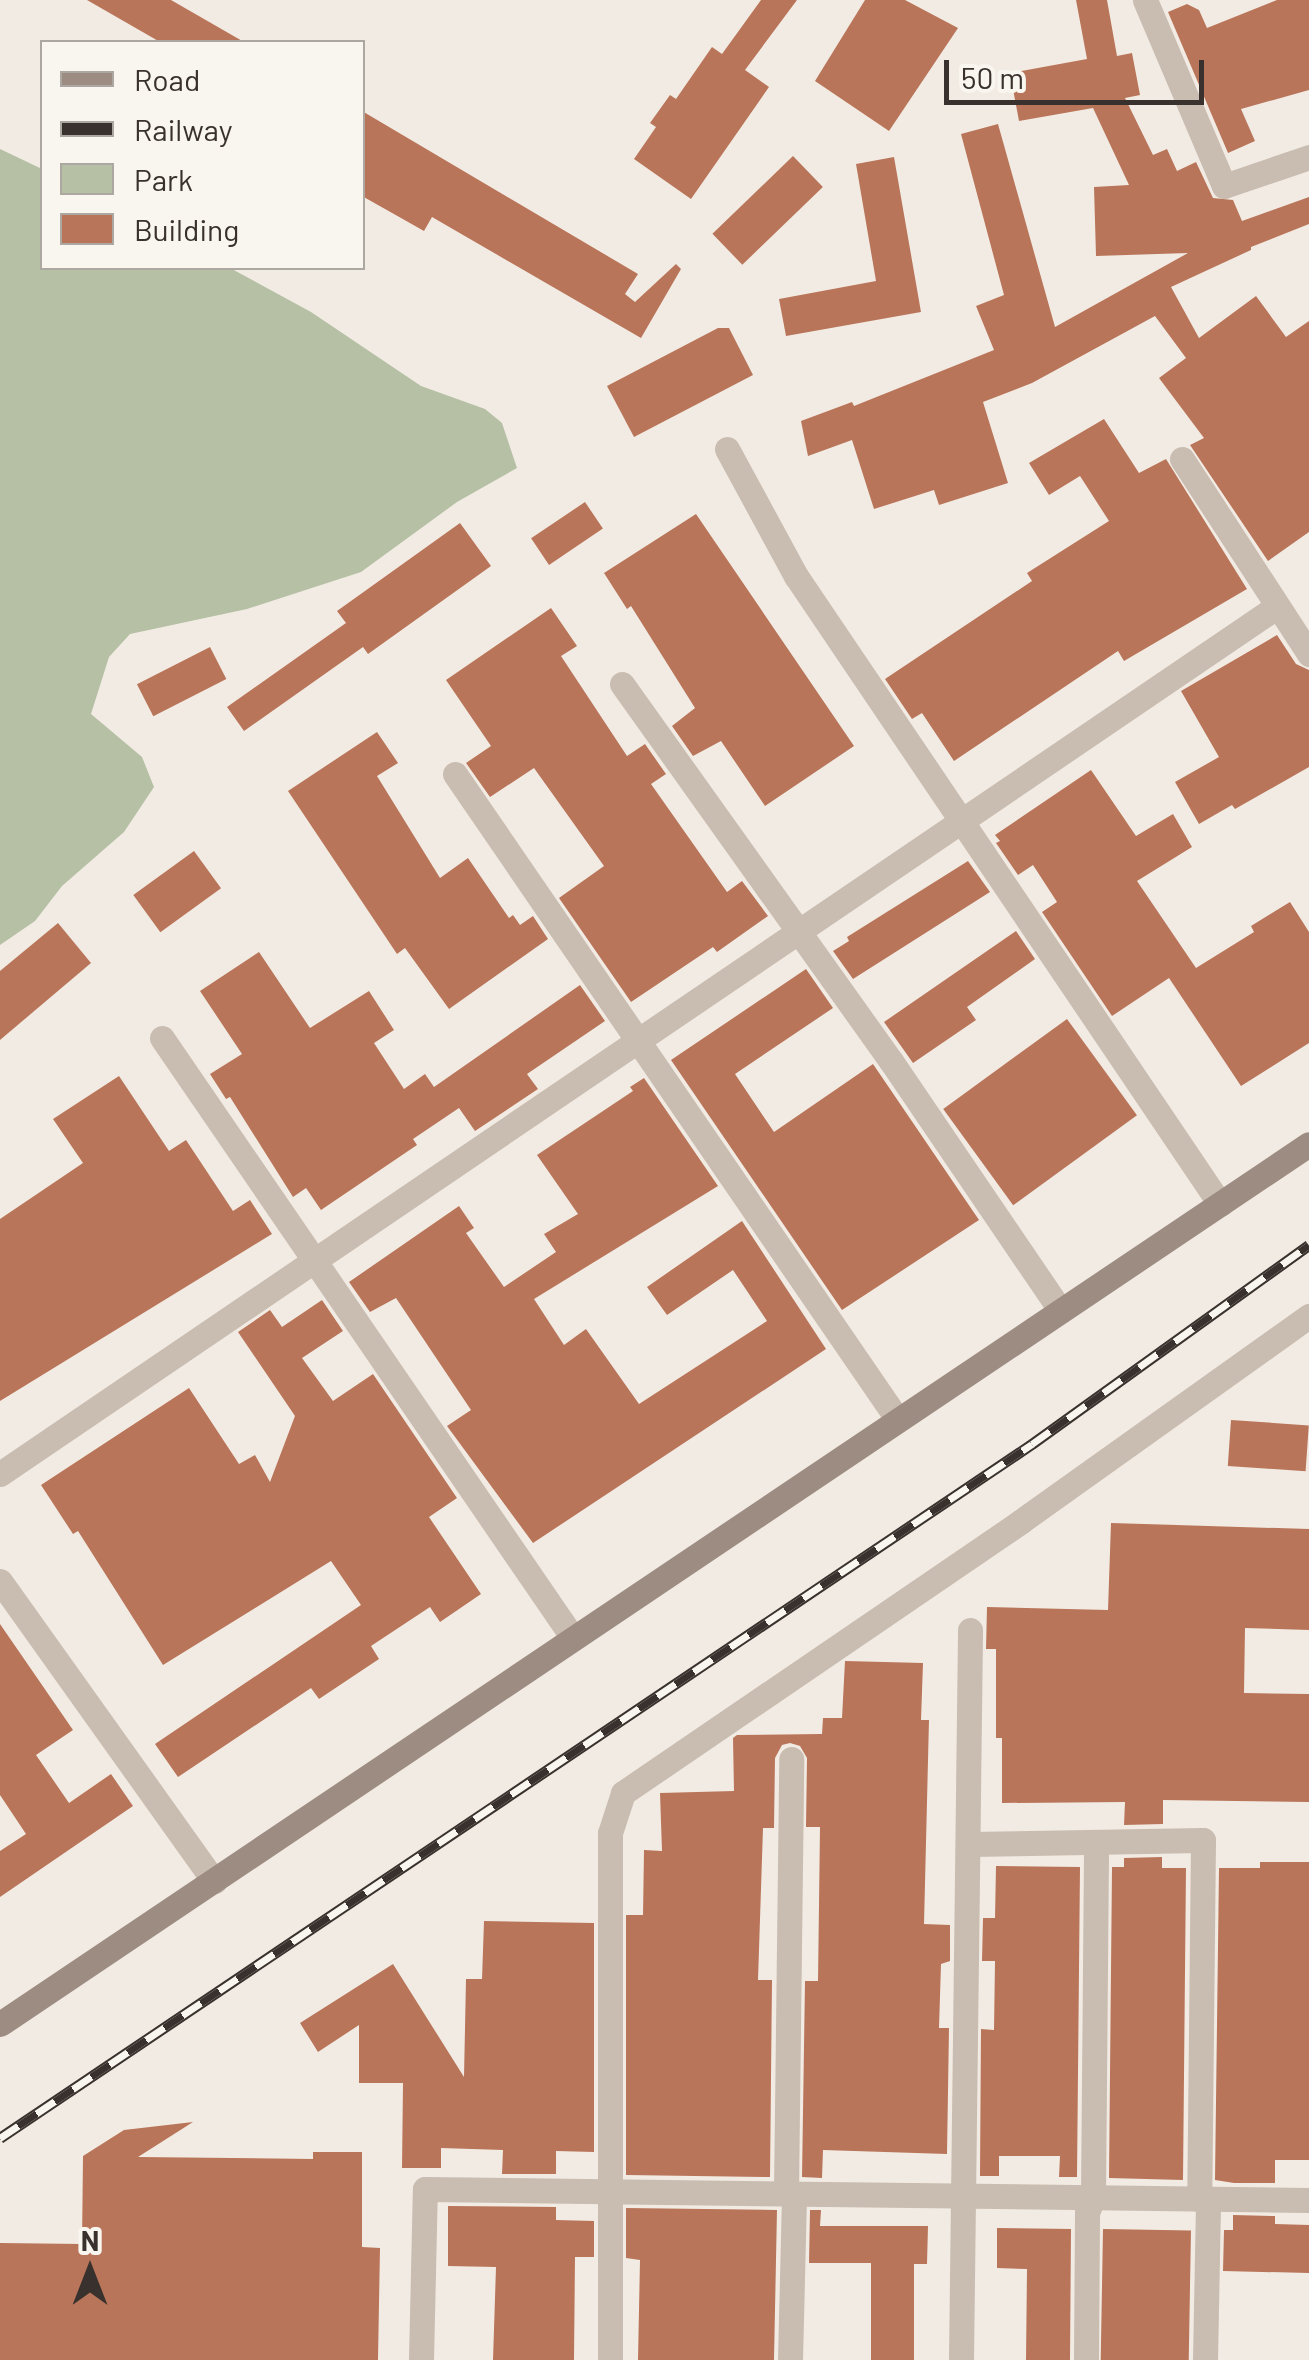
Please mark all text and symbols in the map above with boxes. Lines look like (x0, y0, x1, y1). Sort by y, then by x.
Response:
legend (40, 40, 365, 270)
scale bar (949, 40, 1209, 102)
text: 50 m (961, 59, 1024, 95)
text: Road (134, 61, 200, 97)
text: Railway (134, 111, 233, 147)
text: Park (134, 161, 193, 197)
text: Building (134, 211, 239, 247)
north arrow (40, 2220, 140, 2320)
text: N (81, 2223, 99, 2257)

